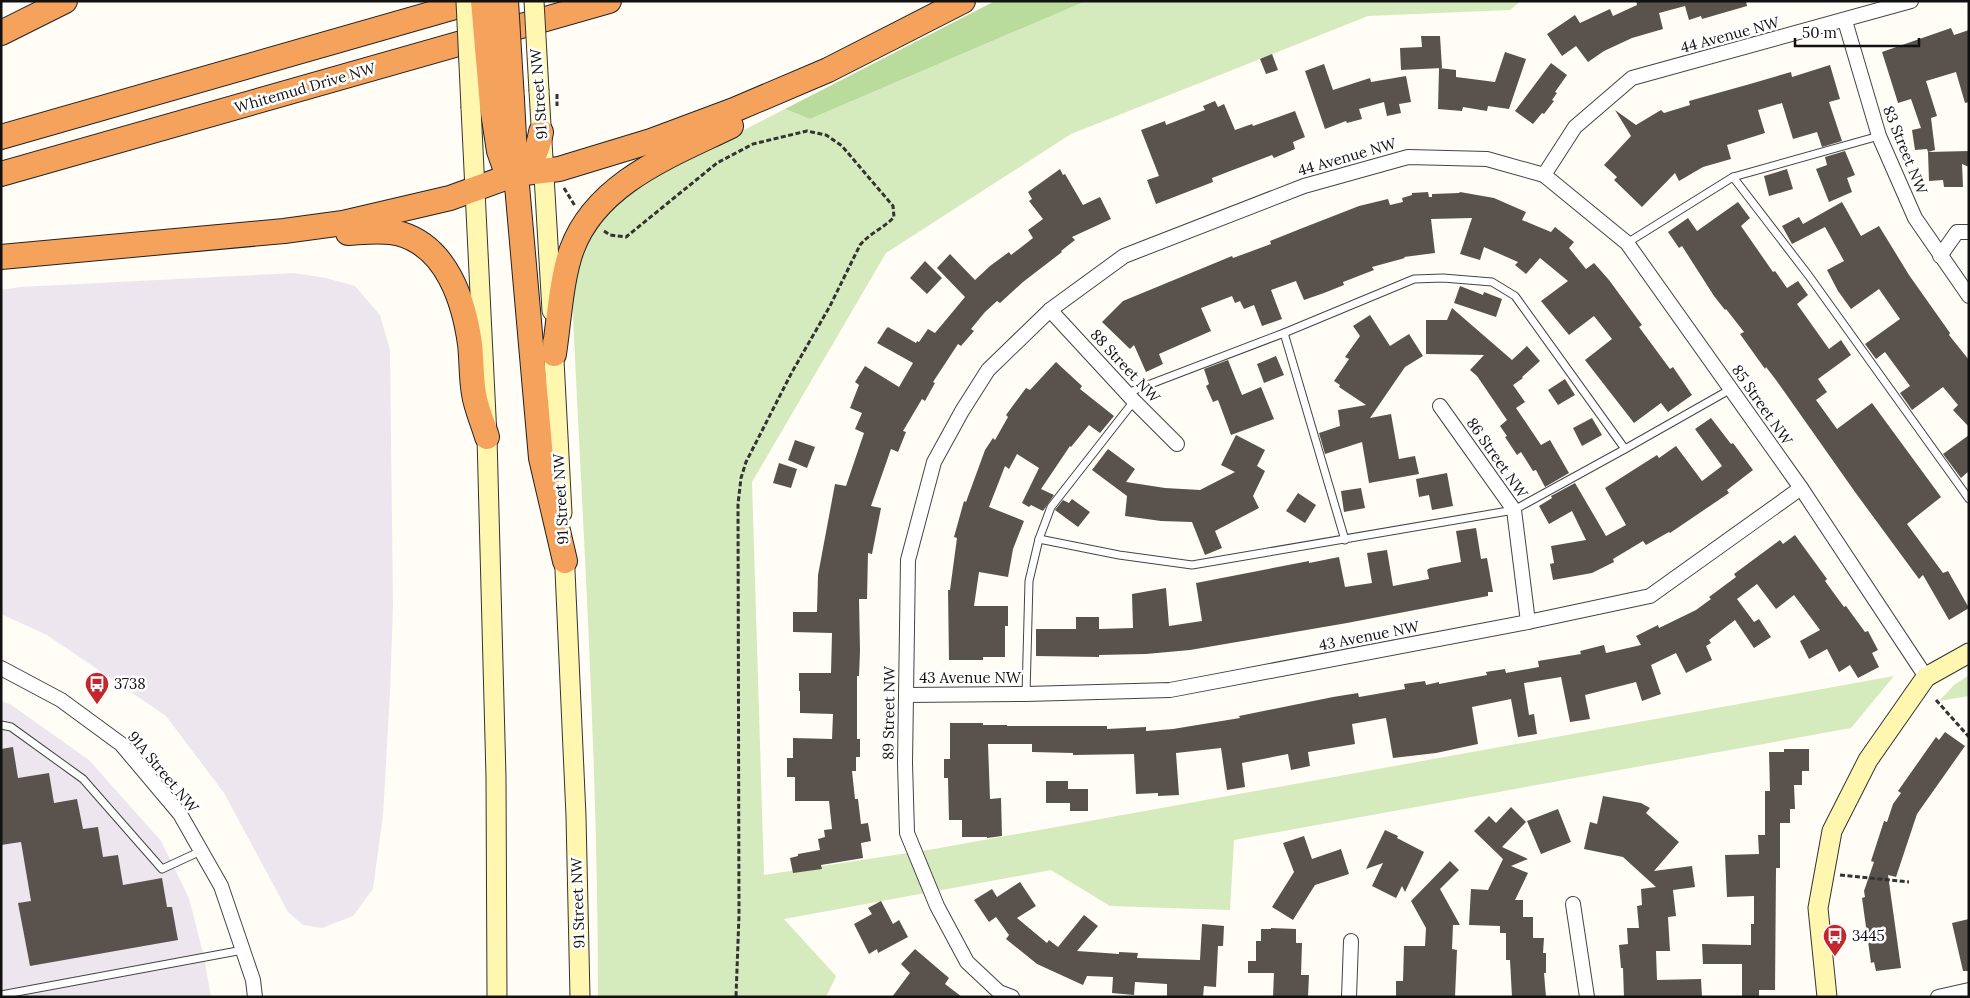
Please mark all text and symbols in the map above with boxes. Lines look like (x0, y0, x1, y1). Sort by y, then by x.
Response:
street label: 44 Avenue NW (1678, 12, 1782, 57)
scale bar (1795, 15, 1919, 47)
text: 50 m (1802, 23, 1837, 42)
street label: 91 Street NW (526, 47, 551, 140)
street label: Whitemud Drive NW (232, 58, 379, 117)
street label: 83 Street NW (1879, 103, 1932, 198)
street label: 44 Avenue NW (1295, 133, 1399, 180)
street label: 88 Street NW (1086, 325, 1165, 407)
street label: 85 Street NW (1728, 361, 1798, 449)
street label: 86 Street NW (1463, 414, 1533, 502)
street label: 91 Street NW (549, 452, 572, 545)
street label: 43 Avenue NW (1317, 616, 1422, 655)
street label: 89 Street NW (878, 665, 899, 760)
street label: 43 Avenue NW (919, 668, 1022, 687)
bus stop icon: 3738 (84, 671, 110, 705)
place label: 3738 (114, 674, 146, 693)
street label: 91A Street NW (124, 727, 204, 817)
street label: 91 Street NW (566, 856, 589, 949)
bus stop icon: 3445 (1822, 923, 1848, 957)
place label: 3445 (1852, 926, 1885, 945)

